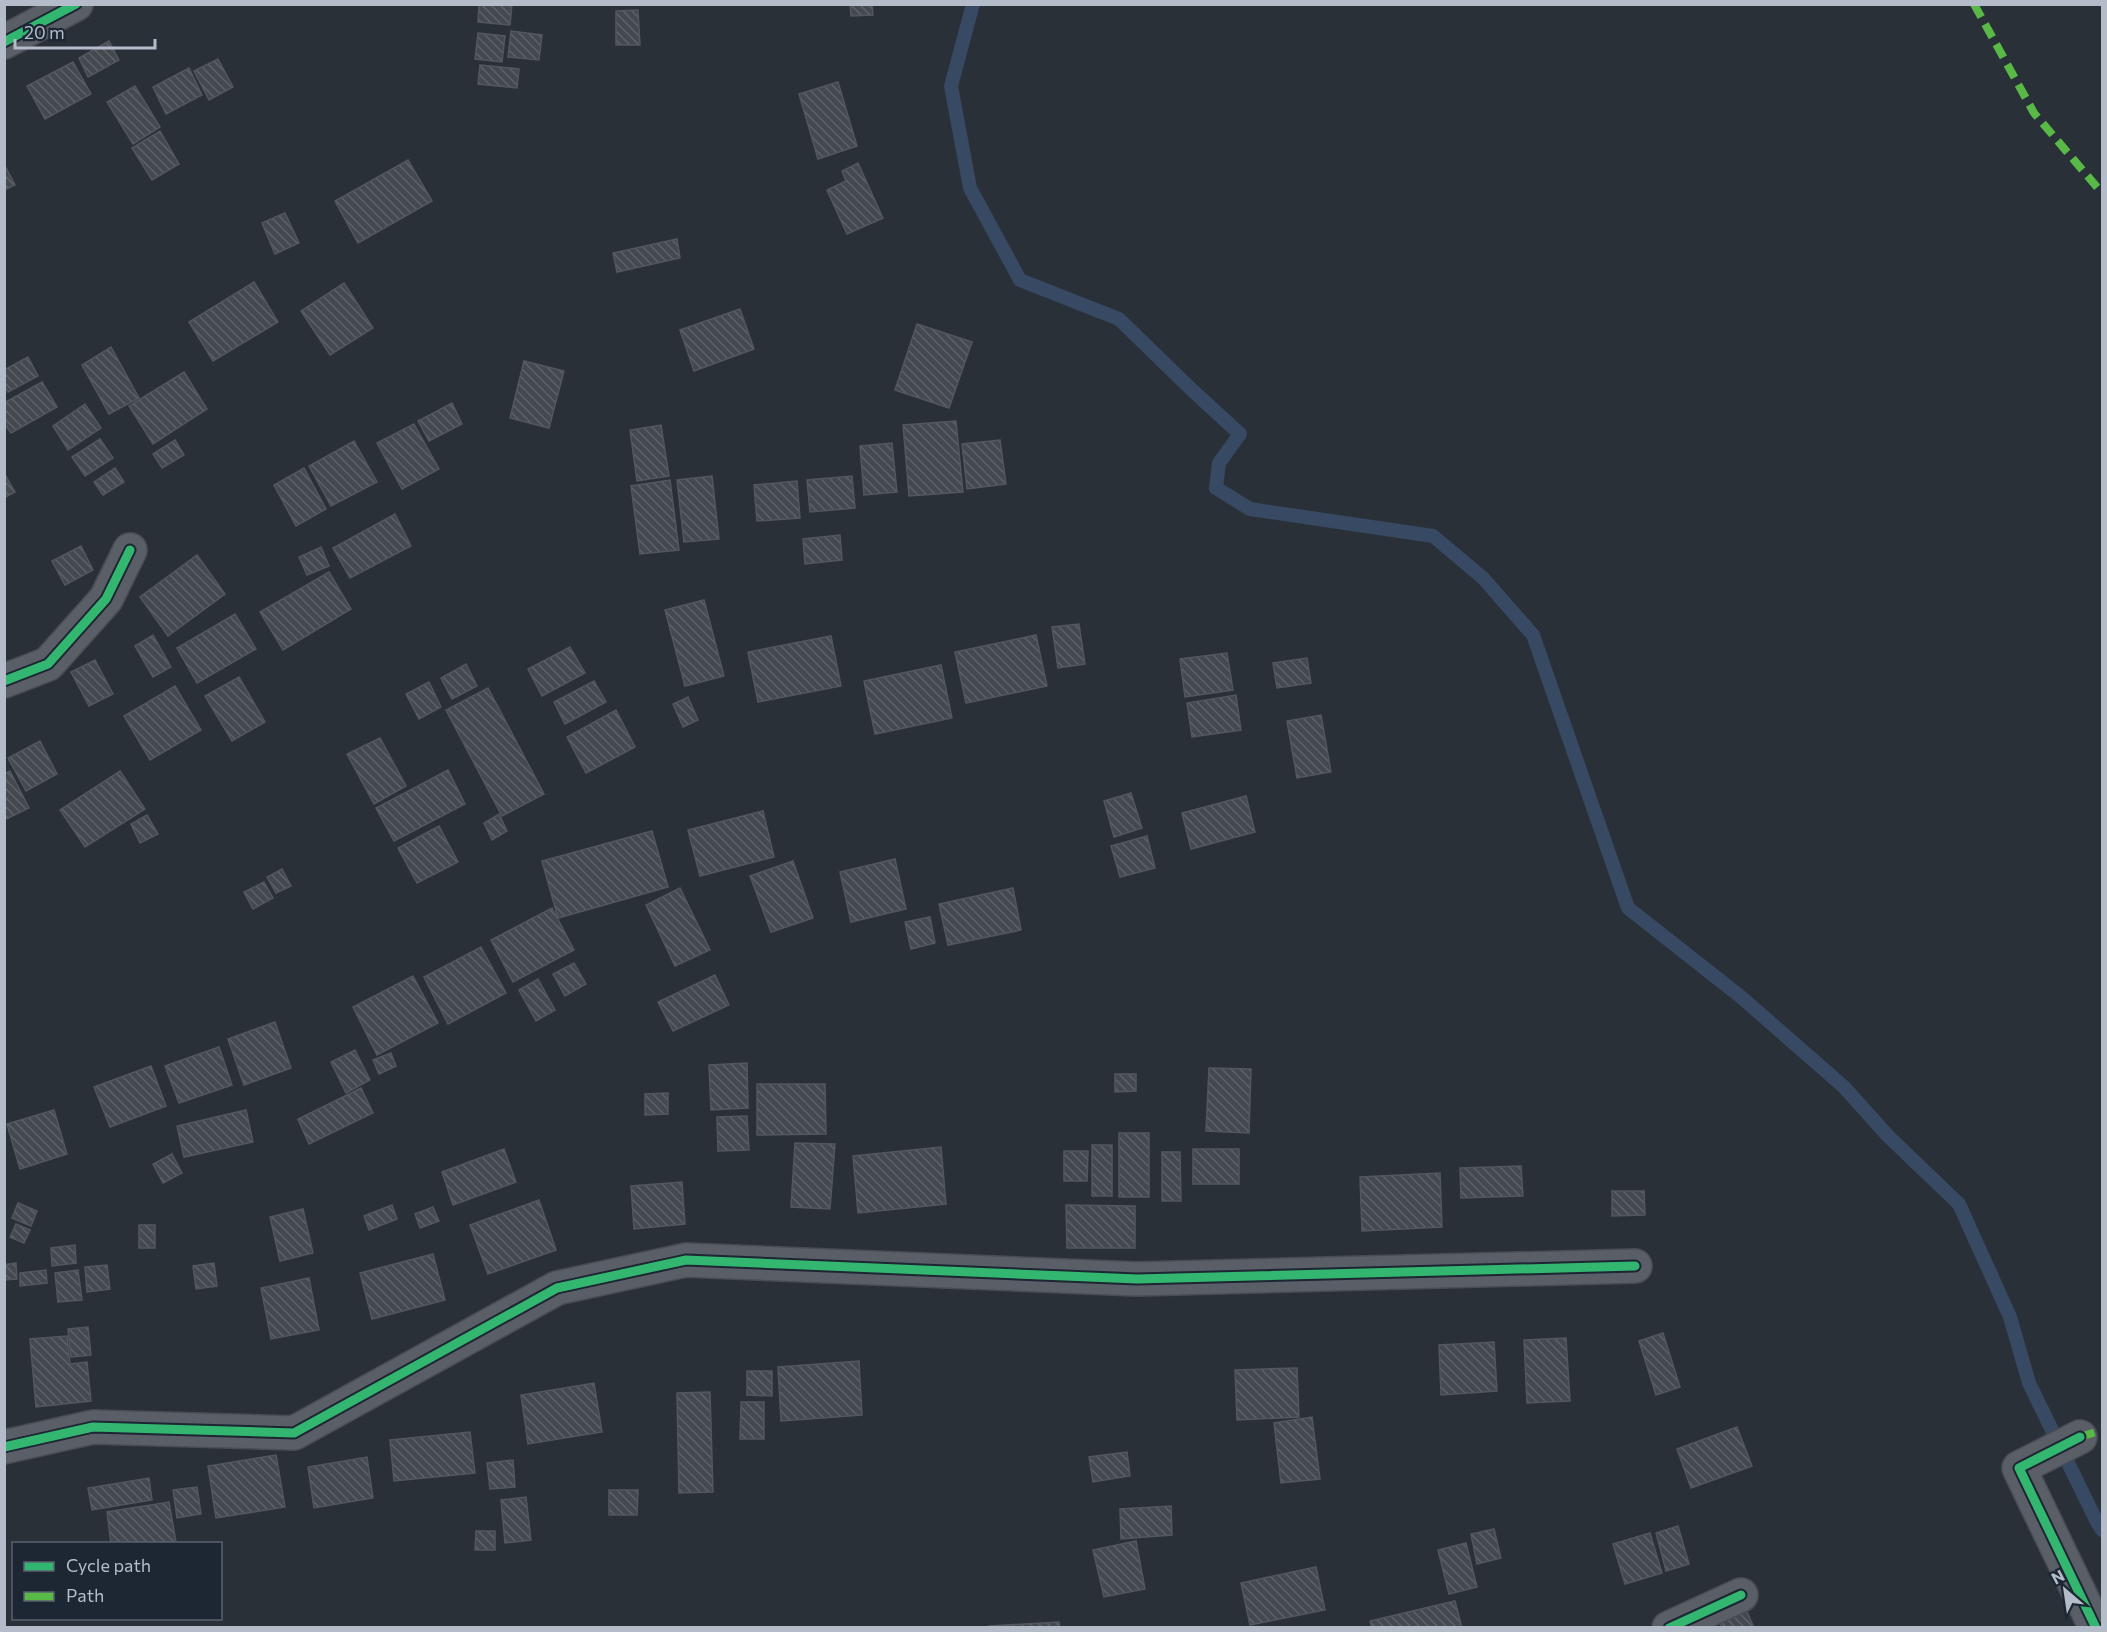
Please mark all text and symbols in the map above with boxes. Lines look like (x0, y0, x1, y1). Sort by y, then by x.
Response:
scale bar (15, 12, 154, 50)
text: 20 m (24, 21, 65, 43)
legend (12, 1542, 222, 1620)
text: Cycle path (66, 1554, 151, 1576)
north arrow (2035, 1560, 2095, 1620)
text: N (2048, 1565, 2067, 1588)
text: Path (66, 1584, 104, 1606)

